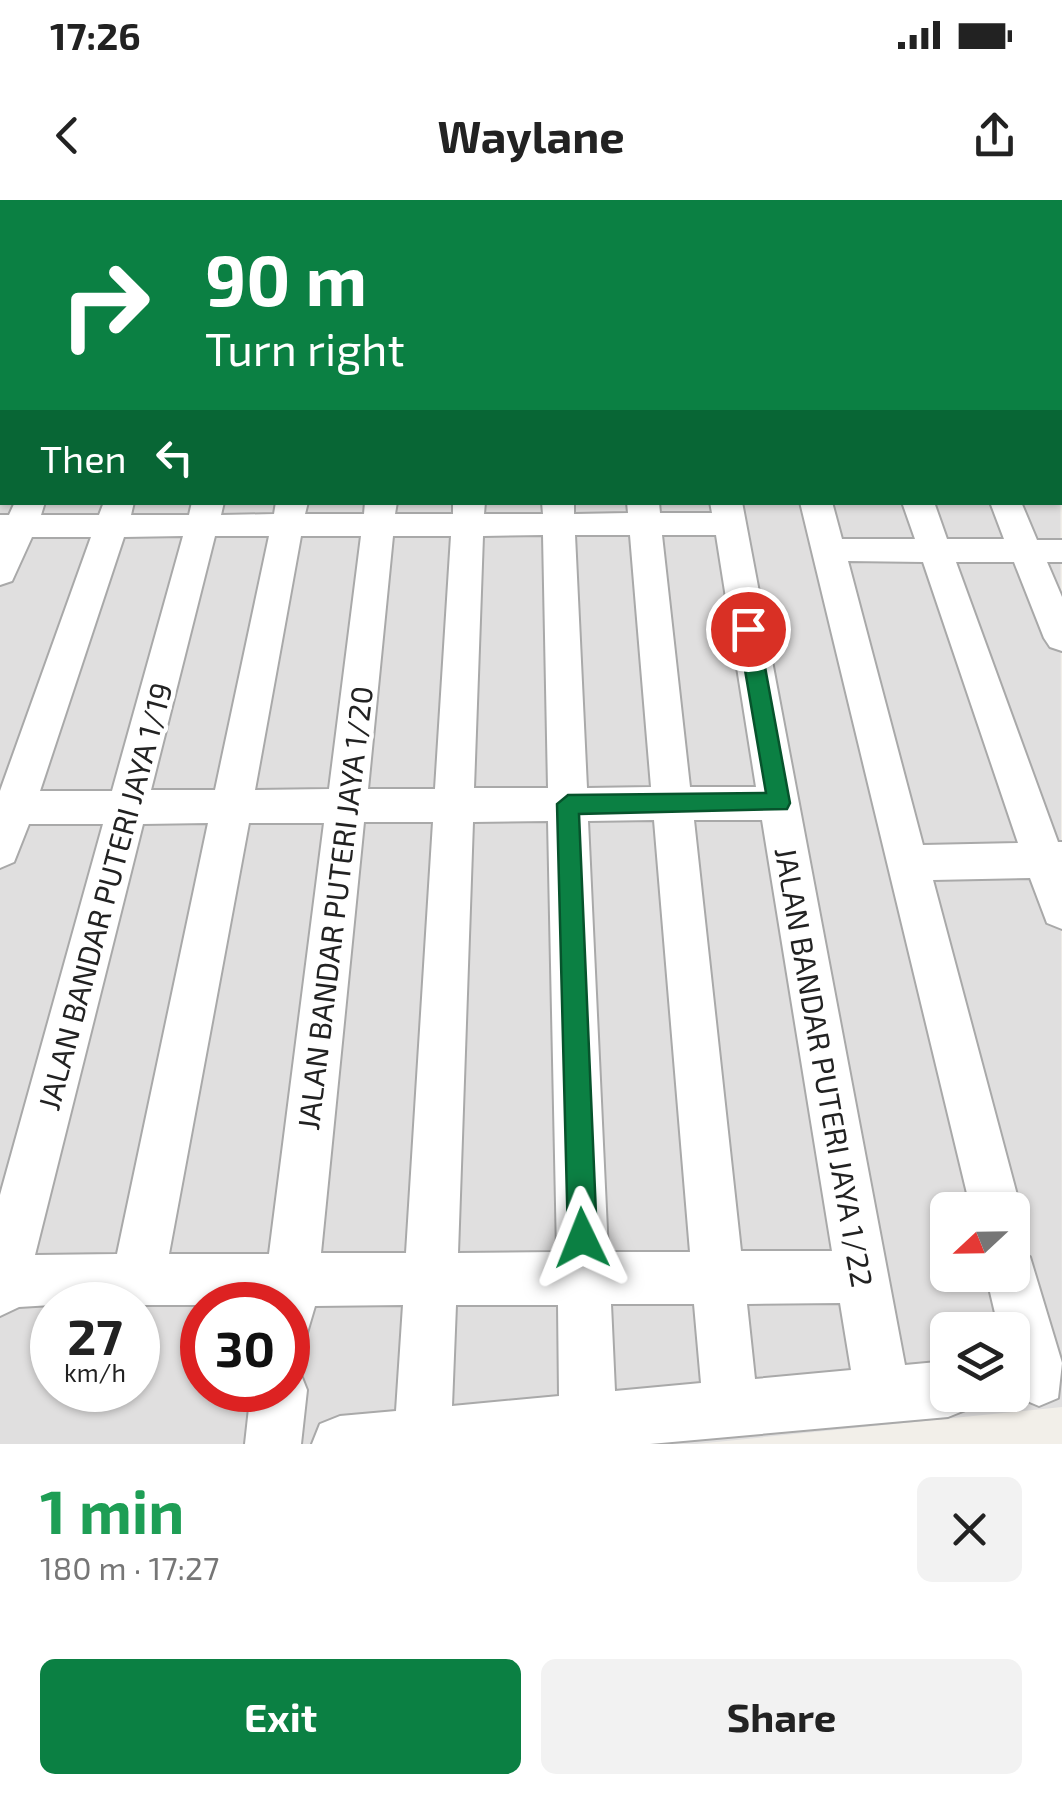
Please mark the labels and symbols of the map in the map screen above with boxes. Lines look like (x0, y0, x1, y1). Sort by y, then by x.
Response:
pin (706, 587, 791, 672)
street label: JALAN BANDAR PUTERI JAYA 1/19 (30, 678, 178, 1114)
street label: JALAN BANDAR PUTERI JAYA 1/20 (289, 684, 379, 1132)
street label: JALAN BANDAR PUTERI JAYA 1/22 (769, 844, 881, 1290)
position arrow (530, 1186, 634, 1290)
north arrow (930, 1192, 1030, 1292)
speed limit sign: 30 (180, 1282, 310, 1412)

